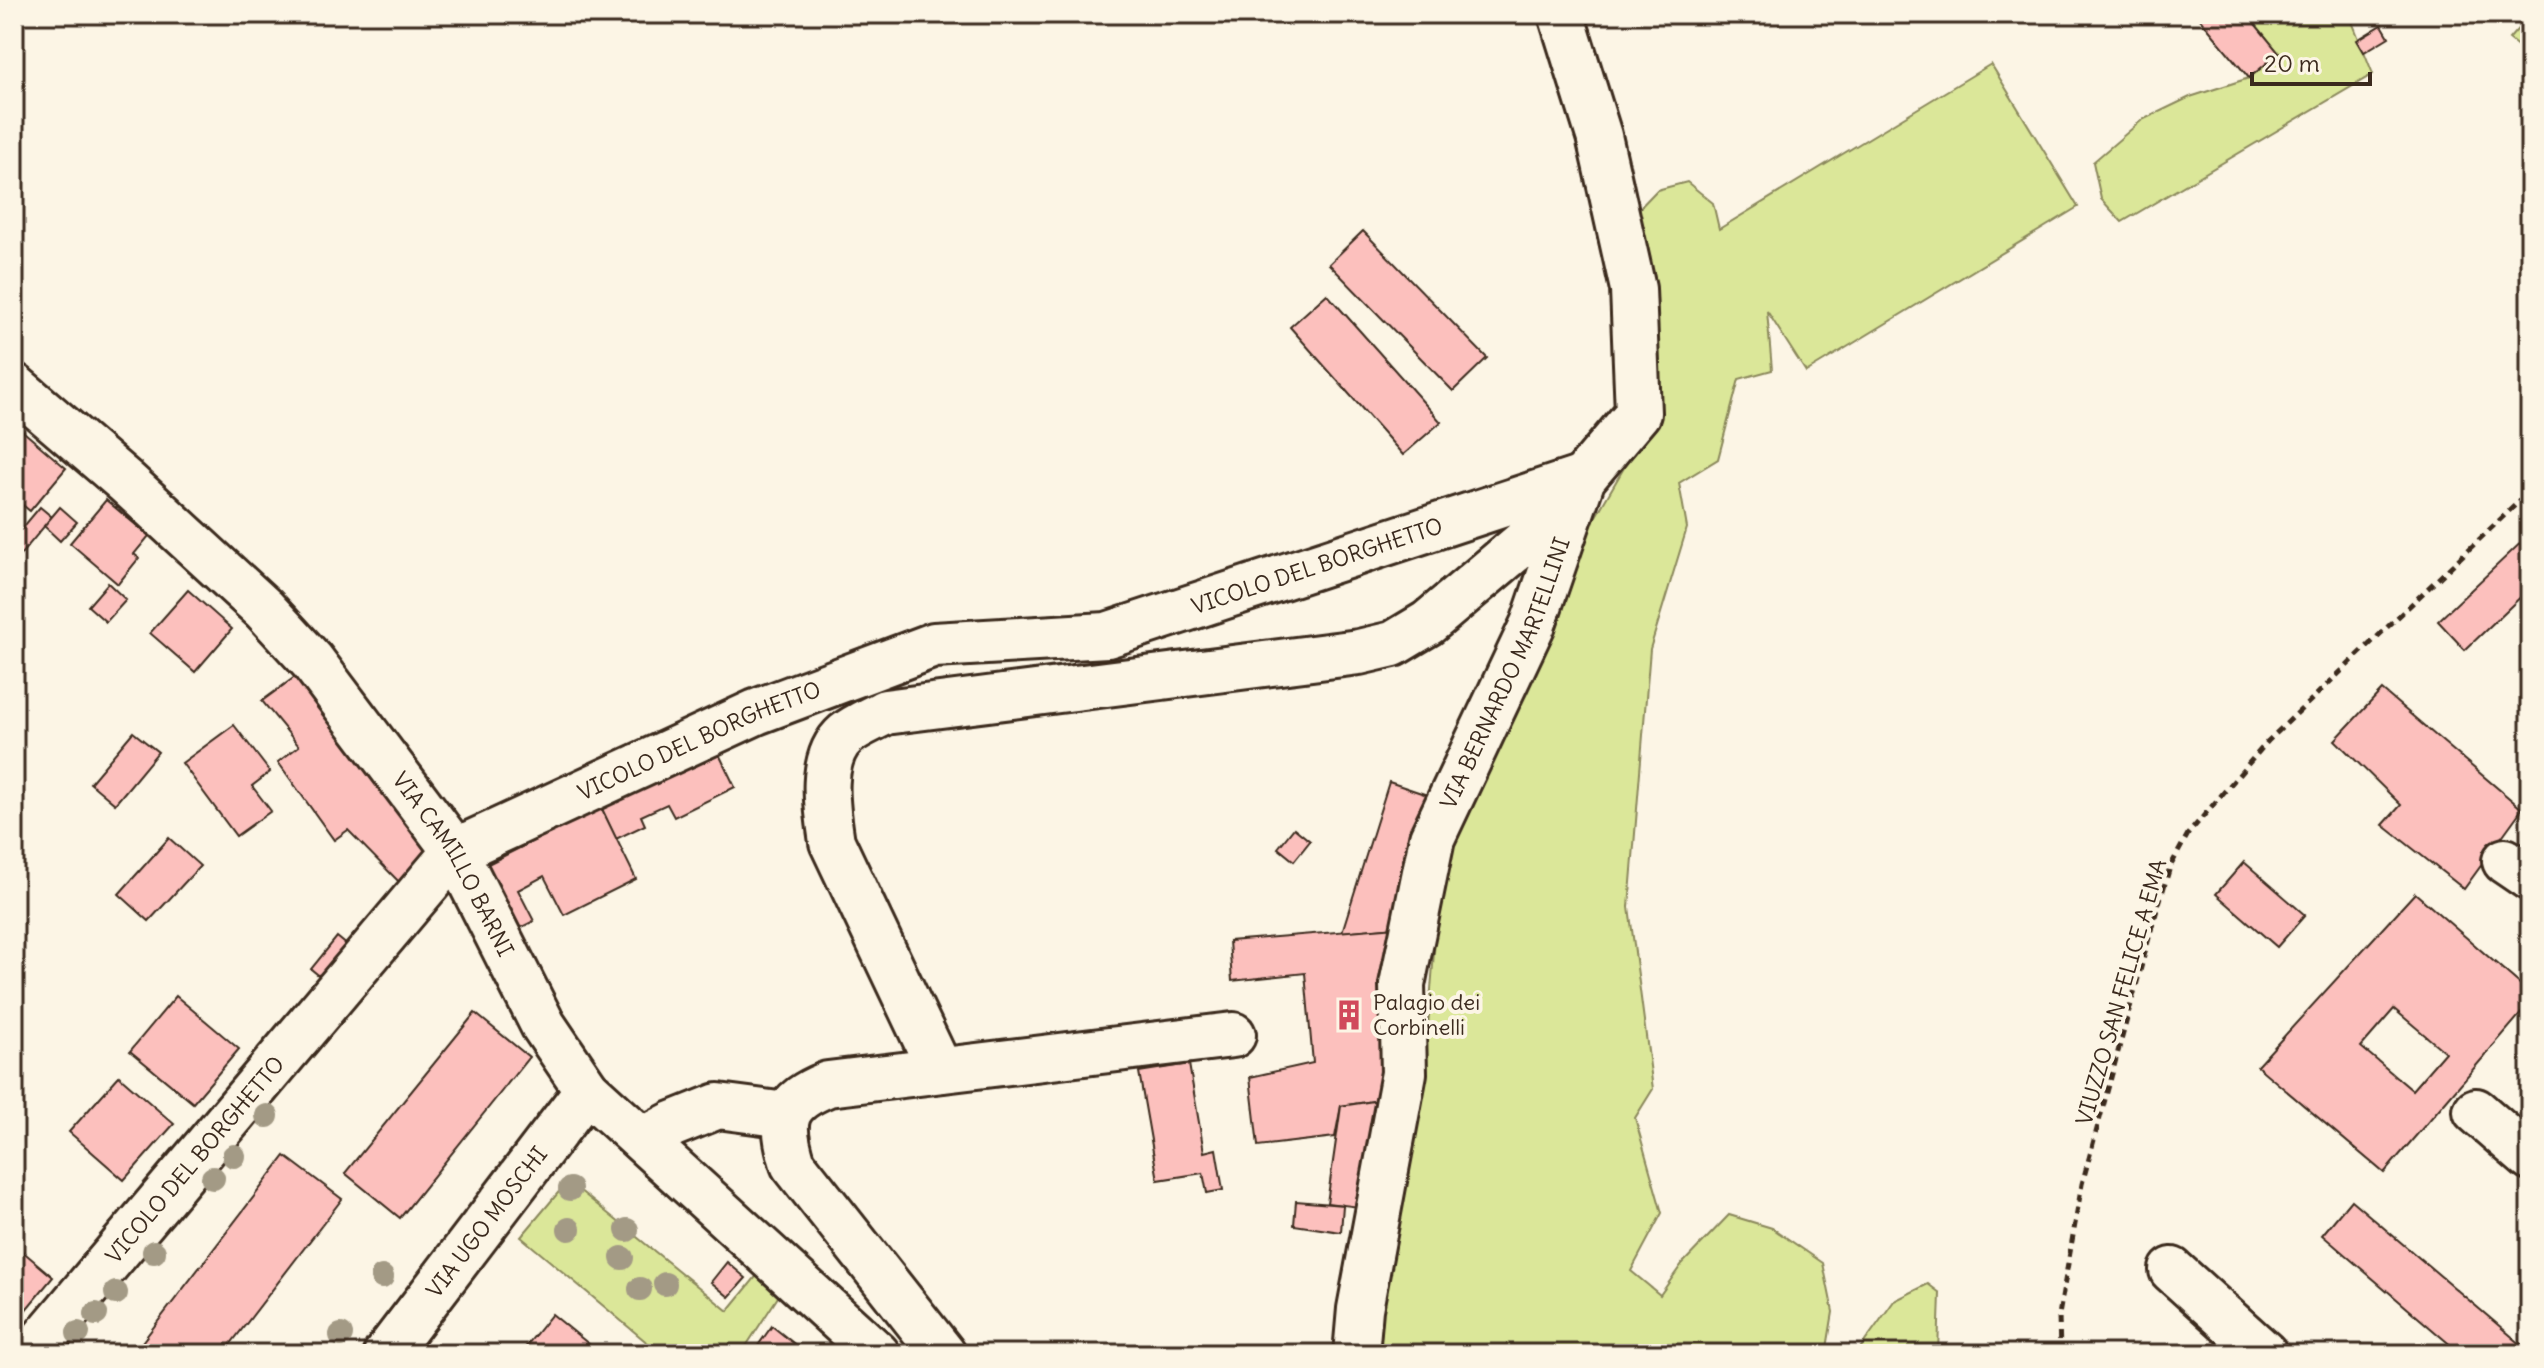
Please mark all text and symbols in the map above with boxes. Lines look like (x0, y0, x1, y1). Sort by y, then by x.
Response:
scale bar (2252, 36, 2370, 86)
text: 20 m (2264, 48, 2320, 78)
street label: VICOLO DEL BORGHETTO (1188, 511, 1446, 620)
street label: VIA BERNARDO MARTELLINI (1434, 533, 1576, 813)
street label: VICOLO DEL BORGHETTO (573, 675, 824, 806)
street label: VIA CAMILLO BARNI (386, 766, 520, 961)
street label: VIUZZO SAN FELICE A EMA (2070, 856, 2172, 1128)
place label: Palagio dei Corbinelli (1373, 988, 1480, 1041)
building icon: Palagio dei Corbinelli (1332, 998, 1366, 1032)
street label: VICOLO DEL BORGHETTO (99, 1050, 290, 1269)
street label: VIA UGO MOSCHI (420, 1141, 553, 1303)

